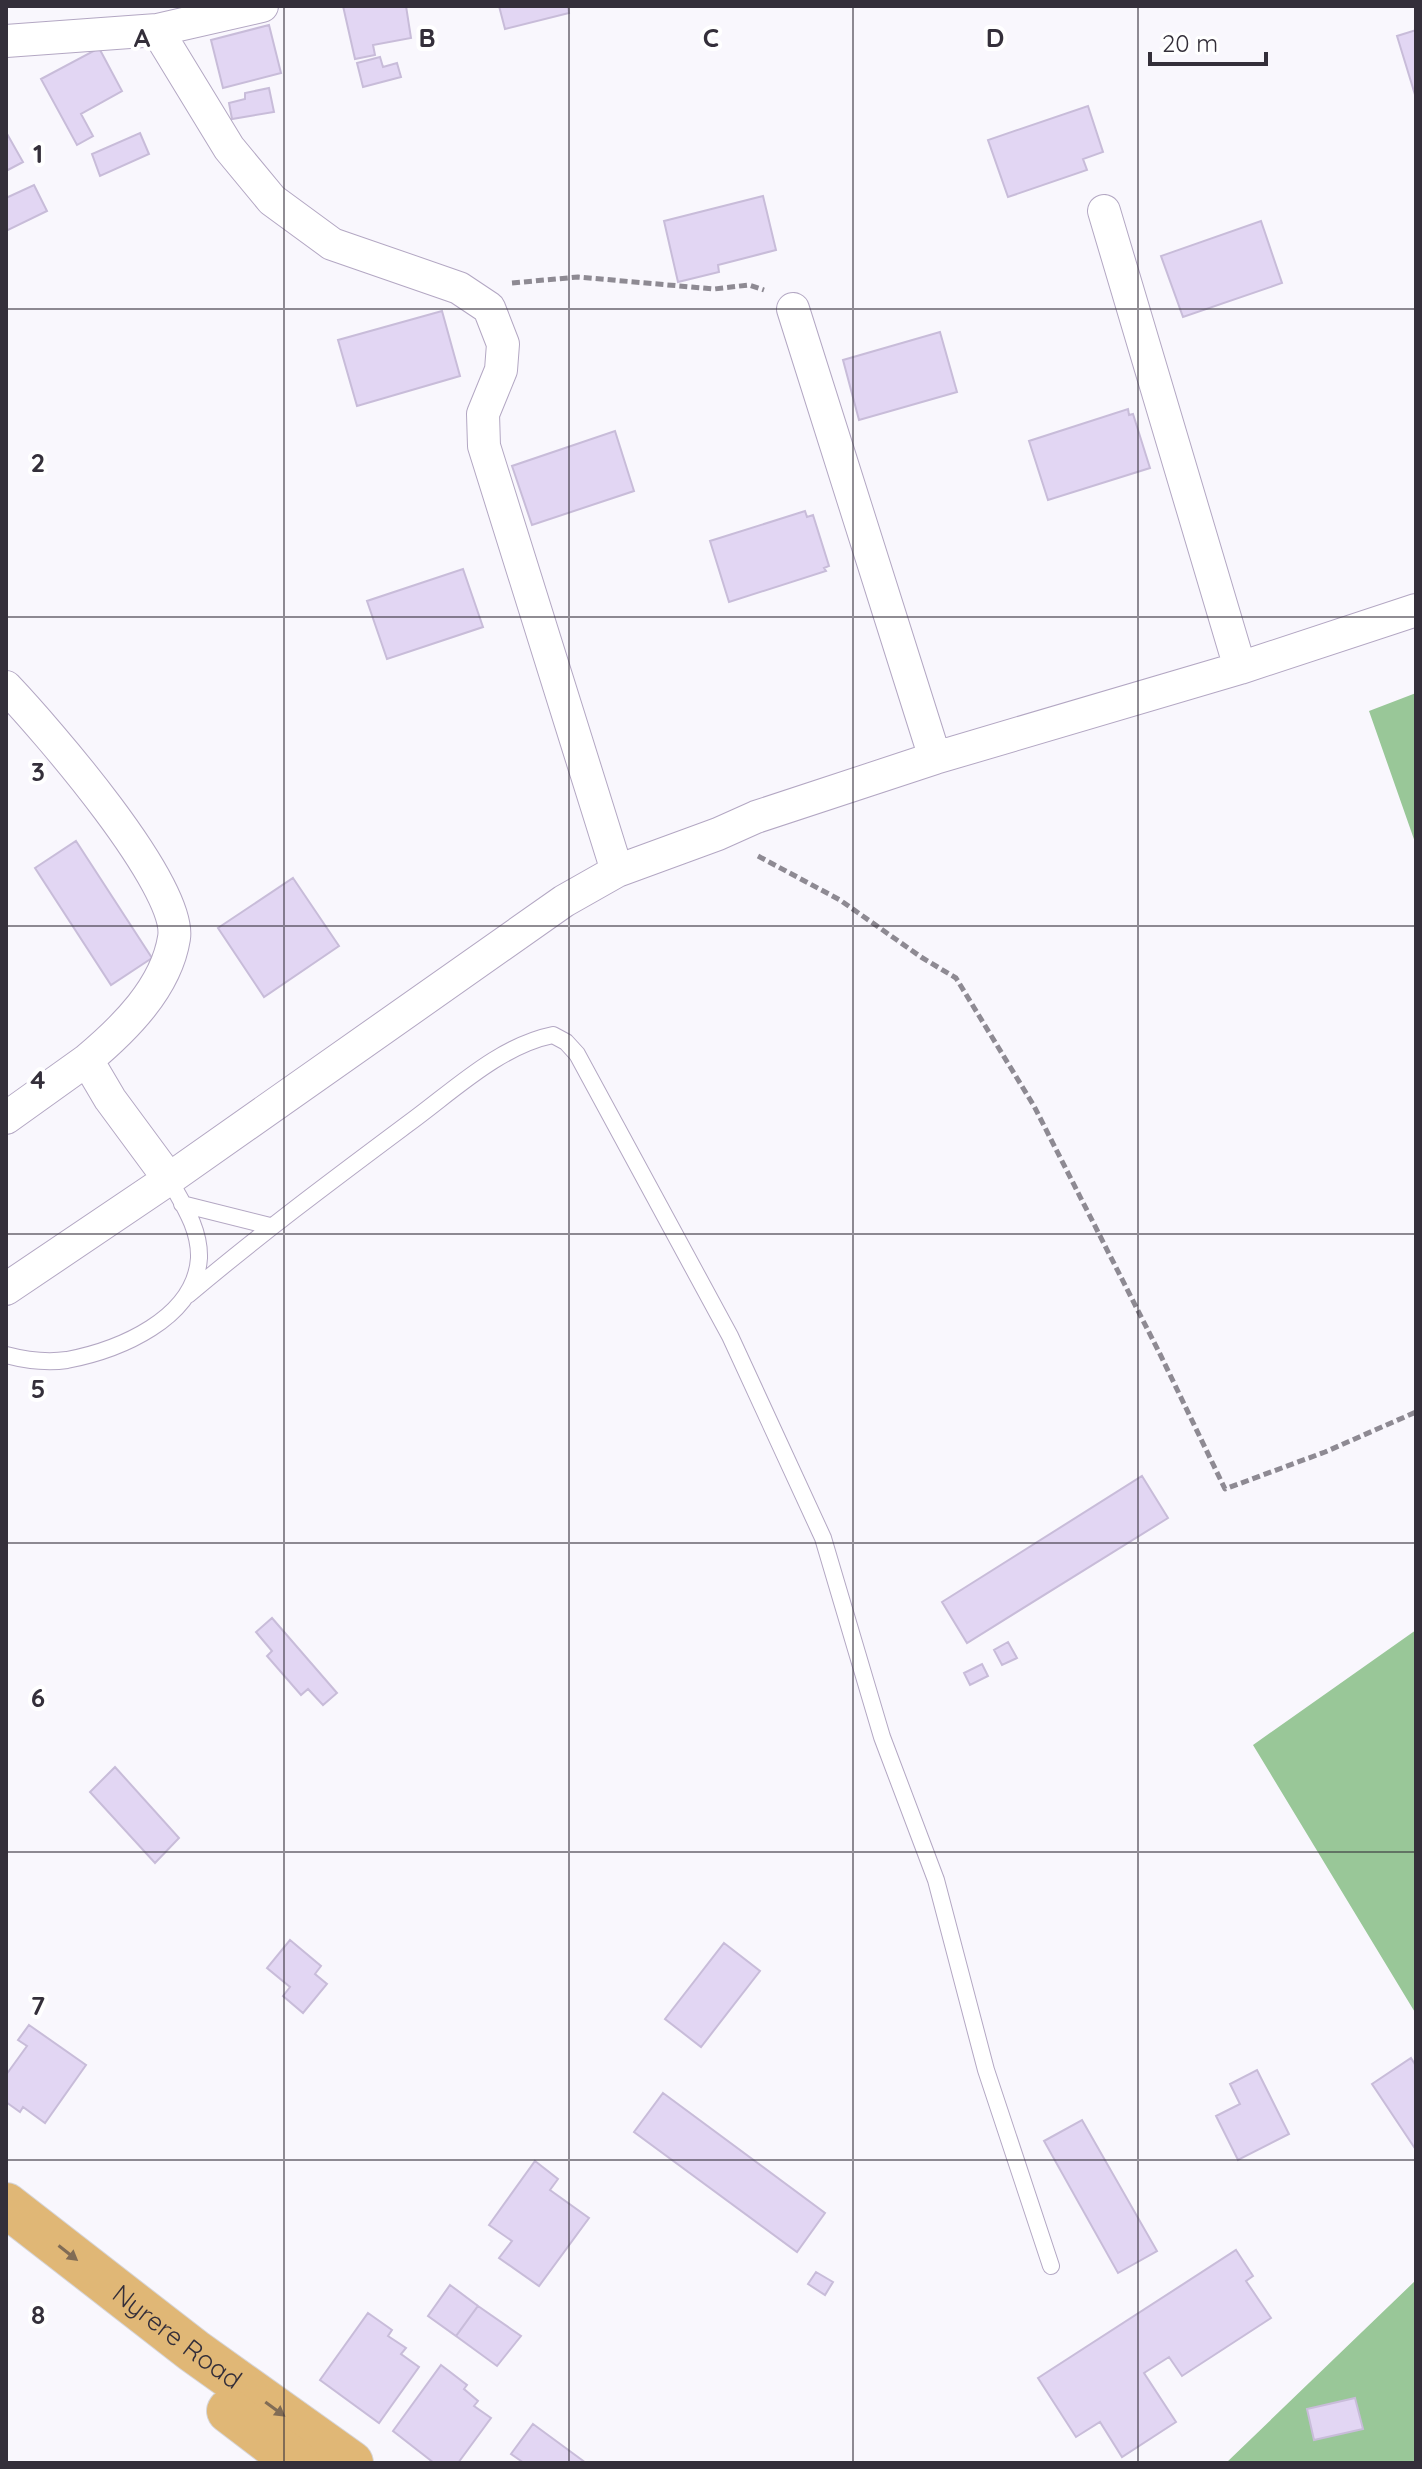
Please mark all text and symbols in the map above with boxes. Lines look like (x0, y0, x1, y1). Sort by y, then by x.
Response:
scale bar (1150, 16, 1266, 66)
text: A (134, 21, 151, 54)
text: B (418, 21, 436, 54)
text: C (703, 21, 719, 54)
text: D (986, 21, 1004, 54)
text: 20 m (1162, 28, 1218, 58)
text: 1 (33, 137, 43, 170)
text: 2 (31, 446, 45, 479)
text: 3 (31, 755, 45, 788)
text: 4 (30, 1063, 46, 1096)
text: 5 (31, 1372, 45, 1405)
text: 6 (31, 1681, 45, 1714)
text: 7 (31, 1989, 45, 2022)
one-way arrow (58, 2244, 78, 2260)
street label: Nyrere Road (106, 2277, 248, 2396)
text: 8 (31, 2298, 45, 2331)
one-way arrow (265, 2401, 286, 2416)

